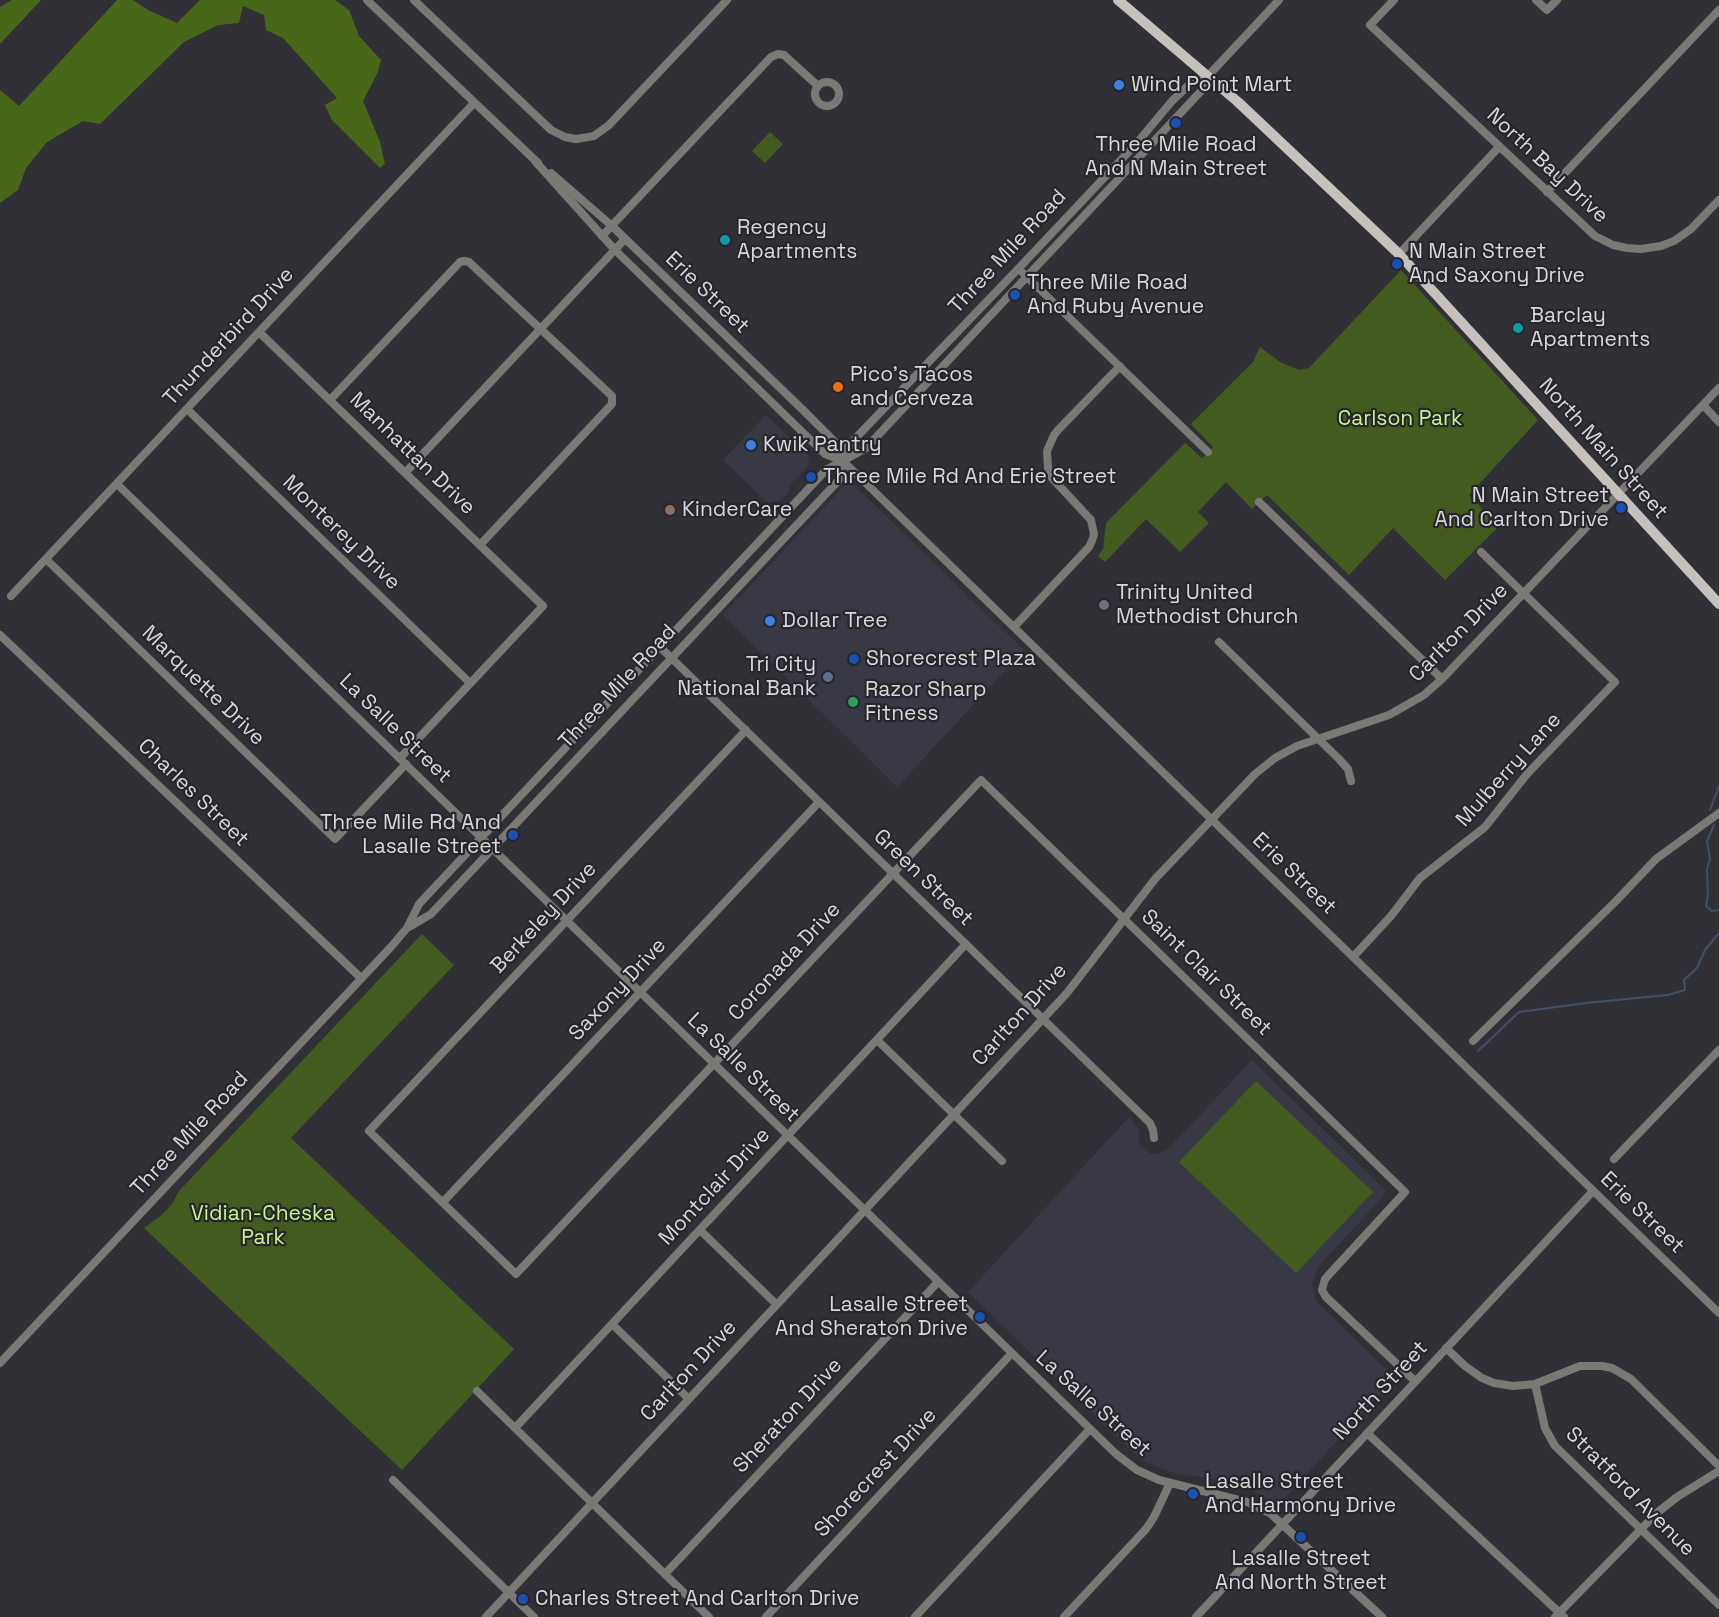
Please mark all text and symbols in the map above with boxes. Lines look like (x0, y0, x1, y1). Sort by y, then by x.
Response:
place label: Wind Point Mart (1131, 72, 1292, 98)
marker: Wind Point Mart (1112, 78, 1126, 92)
street label: North Bay Drive (1481, 103, 1613, 229)
marker: Three Mile Road And N Main Street (1169, 116, 1183, 130)
place label: Three Mile Road And N Main Street (1085, 132, 1267, 182)
street label: Three Mile Road (944, 185, 1072, 319)
place label: Regency Apartments (737, 215, 857, 265)
marker: Regency Apartments (718, 233, 732, 247)
place label: N Main Street And Saxony Drive (1409, 239, 1585, 289)
street label: Erie Street (660, 247, 754, 339)
marker: N Main Street And Saxony Drive (1390, 257, 1404, 271)
street label: Thunderbird Drive (158, 263, 300, 411)
place label: Three Mile Road And Ruby Avenue (1027, 270, 1204, 320)
marker: Three Mile Road And Ruby Avenue (1008, 288, 1022, 302)
place label: Barclay Apartments (1530, 303, 1650, 353)
marker: Barclay Apartments (1511, 321, 1525, 335)
place label: Pico's Tacos and Cerveza (850, 362, 974, 412)
street label: North Main Street (1533, 373, 1673, 525)
marker: Pico's Tacos and Cerveza (831, 380, 845, 394)
street label: Manhattan Drive (344, 388, 480, 520)
park label: Carlson Park (1338, 406, 1462, 432)
place label: Kwik Pantry (763, 432, 882, 458)
marker: Kwik Pantry (744, 438, 758, 452)
place label: Three Mile Rd And Erie Street (823, 464, 1116, 490)
street label: Monterey Drive (277, 470, 405, 596)
marker: Three Mile Rd And Erie Street (804, 470, 818, 484)
place label: N Main Street And Carlton Drive (1435, 483, 1609, 533)
place label: KinderCare (682, 497, 792, 523)
marker: N Main Street And Carlton Drive (1614, 501, 1628, 515)
marker: KinderCare (663, 503, 677, 517)
street label: Carlton Drive (1404, 578, 1514, 688)
place label: Trinity United Methodist Church (1116, 580, 1298, 630)
marker: Trinity United Methodist Church (1097, 598, 1111, 612)
place label: Dollar Tree (782, 608, 888, 634)
marker: Dollar Tree (763, 614, 777, 628)
street label: Three Mile Road (554, 620, 682, 754)
street label: Marquette Drive (136, 621, 270, 751)
place label: Shorecrest Plaza (866, 646, 1036, 672)
place label: Tri City National Bank (677, 652, 816, 702)
marker: Shorecrest Plaza (847, 652, 861, 666)
street label: La Salle Street (334, 669, 456, 789)
marker: Tri City National Bank (821, 670, 835, 684)
place label: Razor Sharp Fitness (865, 677, 986, 727)
marker: Razor Sharp Fitness (846, 695, 860, 709)
street label: Mulberry Lane (1451, 708, 1567, 832)
street label: Charles Street (132, 734, 254, 852)
place label: Three Mile Rd And Lasalle Street (320, 810, 501, 860)
street label: Green Street (868, 824, 978, 932)
marker: Three Mile Rd And Lasalle Street (506, 828, 520, 842)
street label: Erie Street (1247, 828, 1341, 920)
street label: Berkeley Drive (486, 857, 602, 979)
street label: Coronada Drive (724, 897, 846, 1027)
street label: Saint Clair Street (1136, 905, 1276, 1041)
street label: Saxony Drive (564, 934, 672, 1046)
street label: Carlton Drive (967, 958, 1073, 1072)
street label: La Salle Street (682, 1008, 804, 1128)
street label: Three Mile Road (126, 1067, 254, 1201)
street label: Montclair Drive (654, 1123, 776, 1251)
street label: Erie Street (1595, 1167, 1689, 1259)
park label: Vidian-Cheska Park (191, 1201, 335, 1251)
place label: Lasalle Street And Sheraton Drive (775, 1292, 968, 1342)
marker: Lasalle Street And Sheraton Drive (973, 1310, 987, 1324)
street label: Carlton Drive (636, 1315, 742, 1427)
street label: North Street (1328, 1336, 1434, 1446)
street label: La Salle Street (1030, 1346, 1156, 1462)
street label: Sheraton Drive (728, 1353, 848, 1479)
street label: Shorecrest Drive (810, 1403, 942, 1543)
street label: Stratford Avenue (1560, 1422, 1700, 1562)
place label: Lasalle Street And Harmony Drive (1205, 1469, 1396, 1519)
marker: Lasalle Street And Harmony Drive (1186, 1487, 1200, 1501)
marker: Lasalle Street And North Street (1294, 1530, 1308, 1544)
place label: Lasalle Street And North Street (1215, 1546, 1387, 1596)
place label: Charles Street And Carlton Drive (535, 1586, 859, 1612)
marker: Charles Street And Carlton Drive (516, 1592, 530, 1606)

